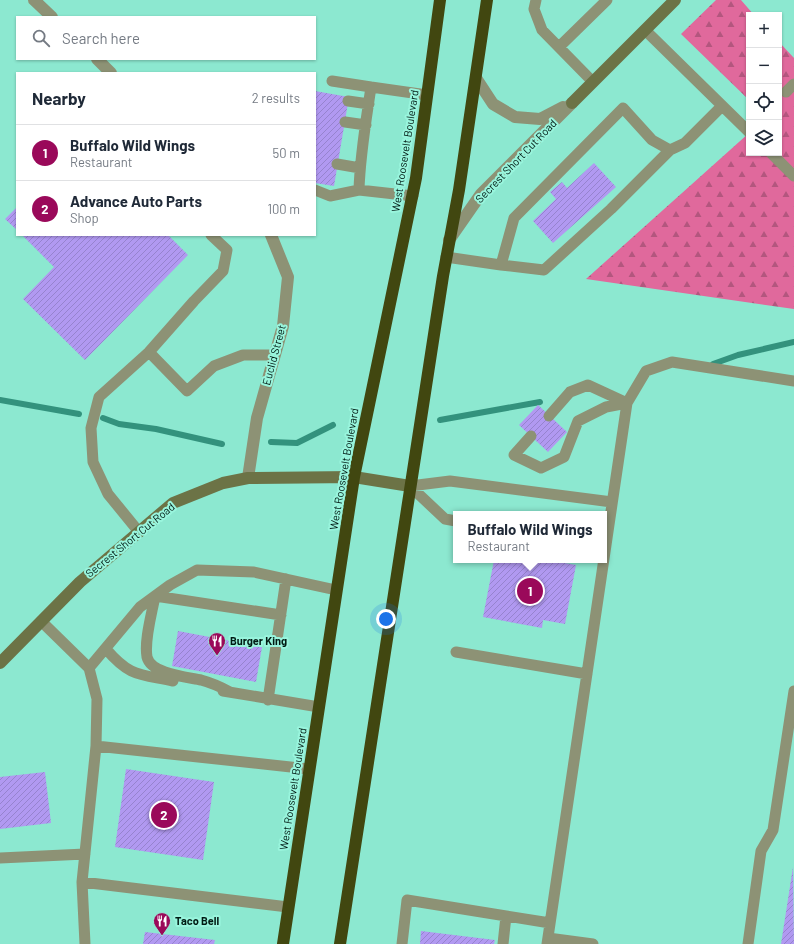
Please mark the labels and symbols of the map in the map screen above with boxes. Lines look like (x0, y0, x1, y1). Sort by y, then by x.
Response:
street label: West Roosevelt Boulevard (388, 89, 421, 213)
street label: Secrest Short Cut Road (472, 116, 559, 205)
street label: Euclid Street (259, 323, 288, 386)
street label: West Roosevelt Boulevard (326, 407, 361, 531)
street label: Secrest Short Cut Road (82, 500, 177, 580)
pin: 1 (517, 576, 543, 606)
your location (376, 609, 396, 629)
restaurant icon: Burger King (207, 631, 227, 656)
place label: Burger King (230, 634, 287, 647)
street label: West Roosevelt Boulevard (276, 727, 309, 851)
pin: 2 (151, 800, 177, 830)
restaurant icon: Taco Bell (152, 911, 172, 936)
place label: Taco Bell (175, 914, 220, 927)

